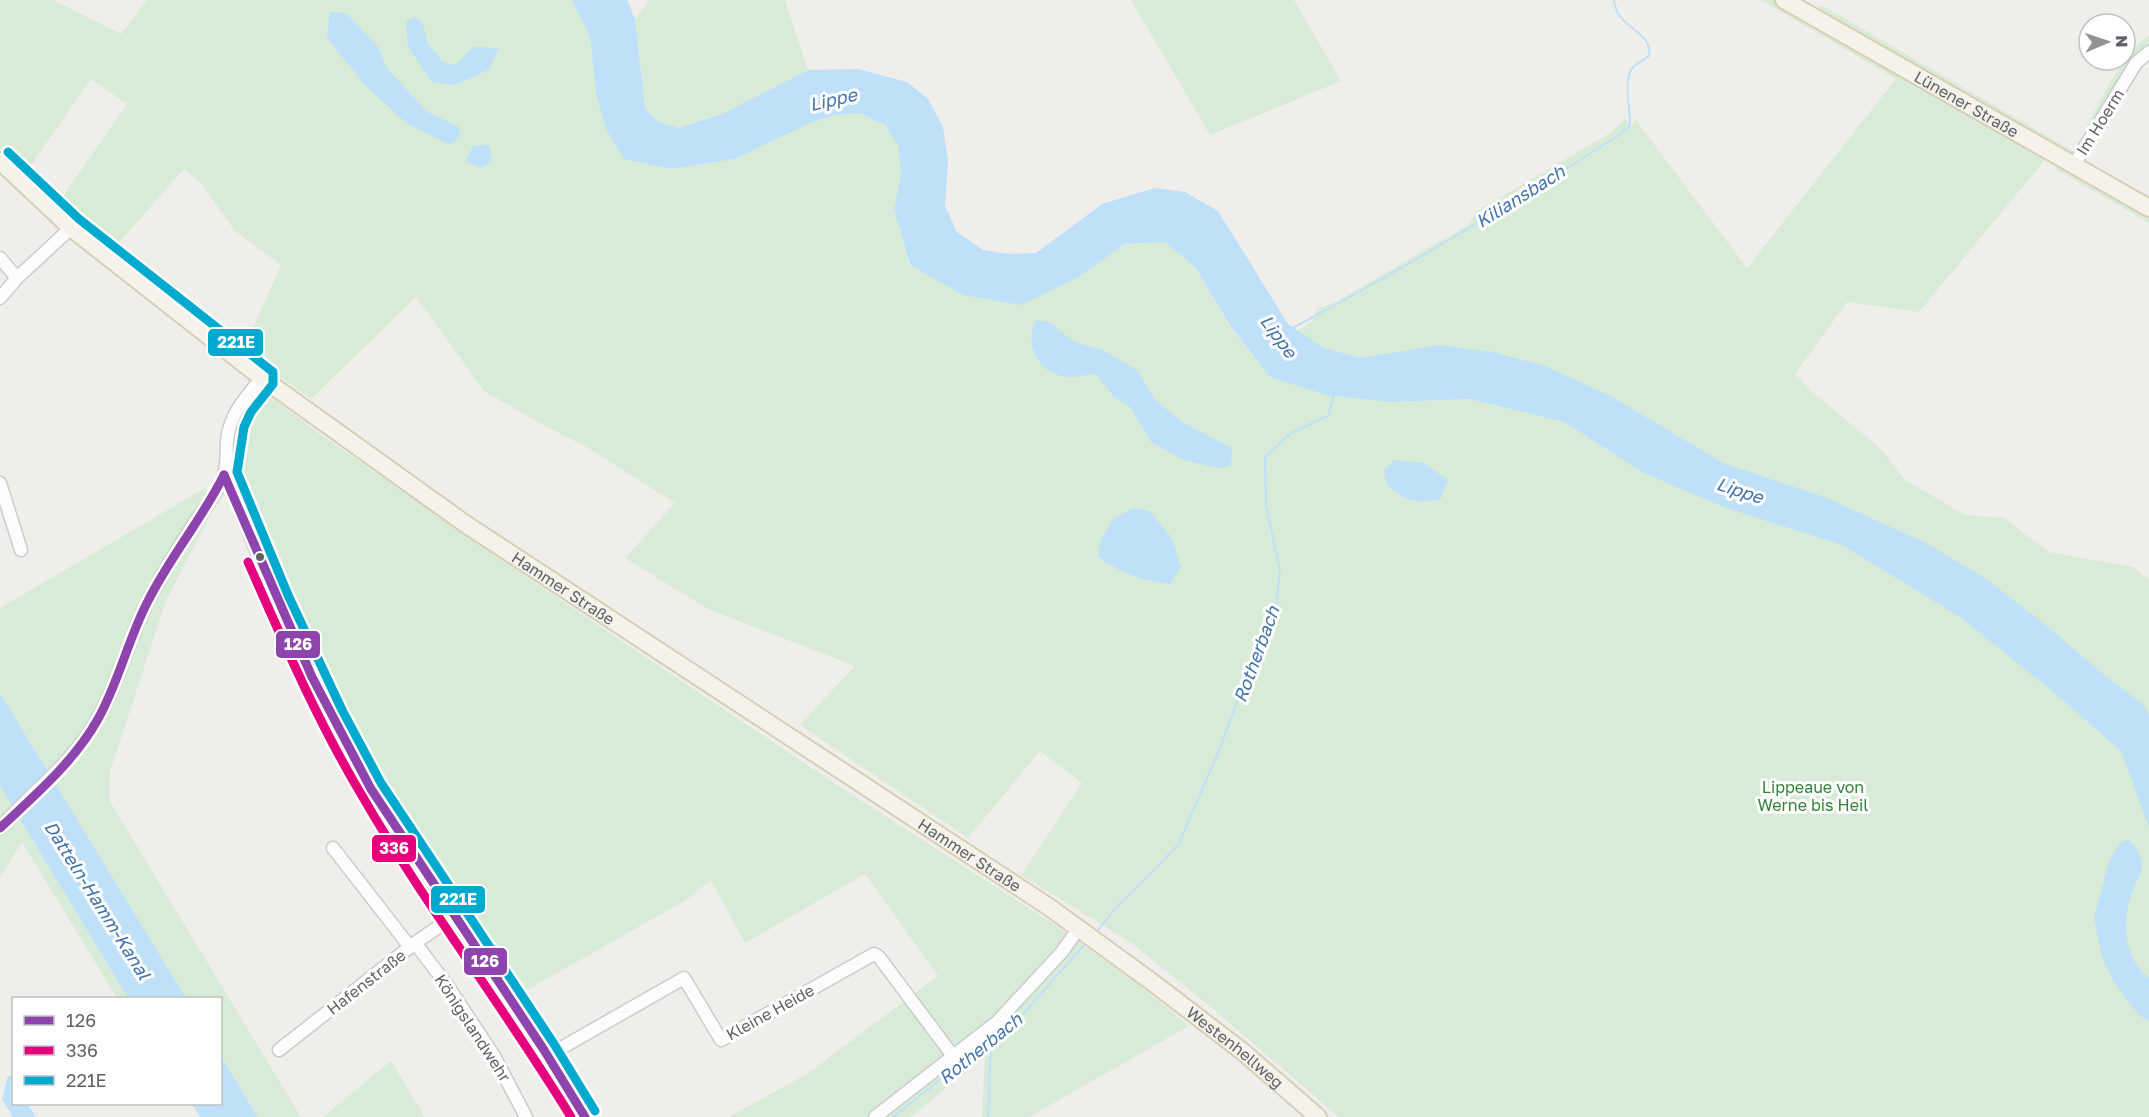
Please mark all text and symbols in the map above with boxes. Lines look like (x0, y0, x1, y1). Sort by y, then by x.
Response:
north arrow (2077, 12, 2137, 72)
text: N (2112, 35, 2132, 48)
street label: Lünener Straße (1911, 66, 2022, 142)
water label: Lippe (807, 83, 860, 115)
street label: Im Hoerm (2072, 85, 2128, 159)
water label: Kiliansbach (1471, 159, 1569, 232)
water label: Lippe (1256, 310, 1303, 363)
line badge: 221E (207, 328, 264, 357)
text: 221E (217, 332, 255, 352)
water label: Lippe (1714, 472, 1768, 508)
street label: Hammer Straße (508, 547, 619, 629)
unlabelled marker (254, 551, 266, 563)
water label: Rotherbach (1228, 602, 1284, 705)
line badge: 126 (275, 630, 321, 659)
text: 126 (284, 634, 312, 654)
park label: Lippeaue von Werne bis Heil (1758, 777, 1868, 815)
street label: Hammer Straße (914, 814, 1025, 896)
water label: Datteln-Hamm-Kanal (40, 817, 156, 984)
line badge: 336 (371, 834, 417, 863)
text: 336 (379, 838, 409, 858)
line badge: 221E (430, 885, 486, 914)
text: 221E (439, 889, 477, 909)
street label: Hafenstraße (323, 945, 409, 1019)
line badge: 126 (463, 947, 508, 976)
text: 126 (471, 951, 499, 971)
street label: Königslandwehr (431, 970, 515, 1086)
street label: Kleine Heide (723, 980, 817, 1044)
legend (12, 997, 222, 1105)
street label: Westenhellweg (1182, 1002, 1288, 1093)
water label: Rotherbach (934, 1007, 1027, 1088)
text: 126 (66, 1009, 96, 1031)
text: 336 (66, 1039, 98, 1061)
text: 221E (66, 1069, 107, 1091)

